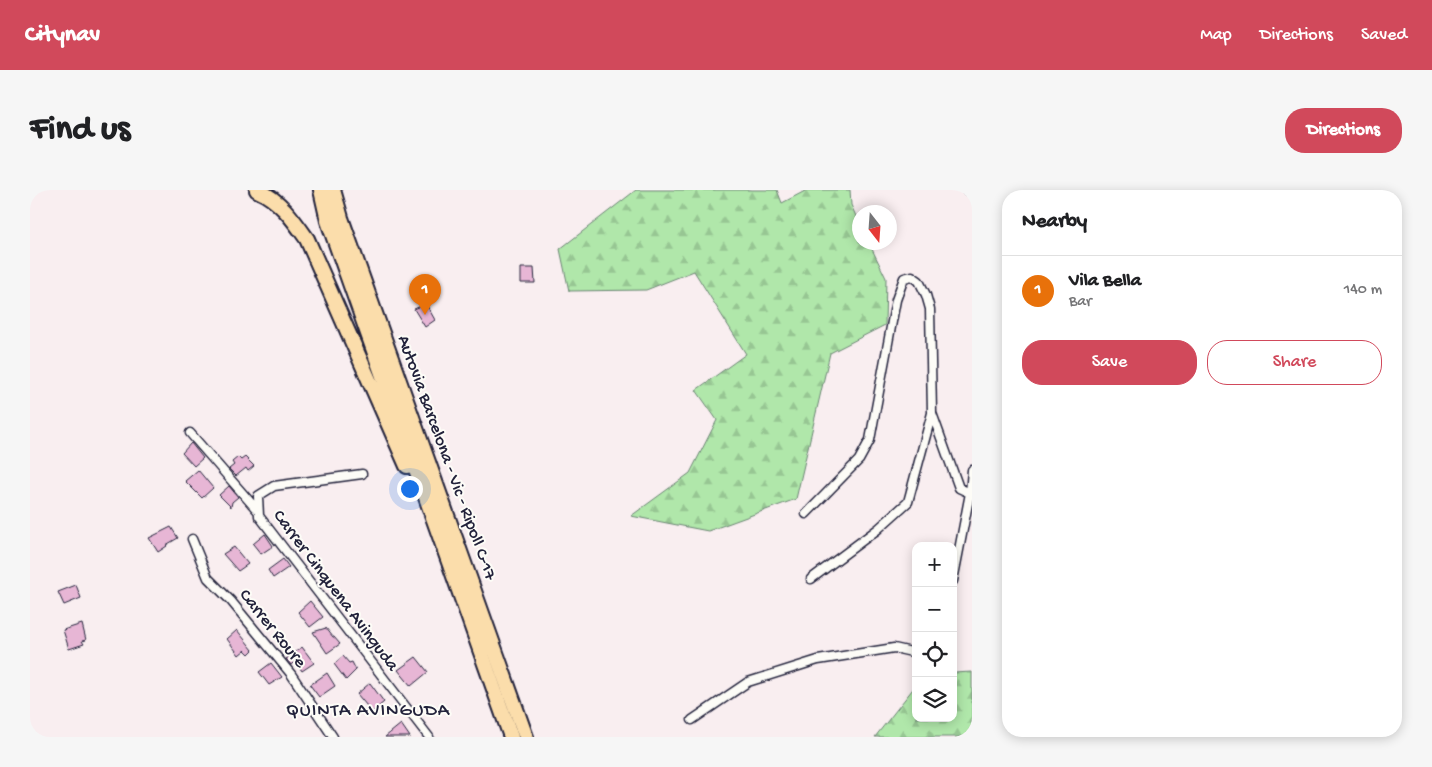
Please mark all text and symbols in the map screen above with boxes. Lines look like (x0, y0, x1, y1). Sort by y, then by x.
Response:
text: Citynav (25, 21, 100, 50)
text: Map (1200, 25, 1232, 46)
text: Directions (1260, 25, 1333, 46)
text: Saved (1361, 25, 1407, 46)
button: Directions (1285, 108, 1402, 153)
text: Find us (30, 110, 130, 151)
north arrow (852, 205, 897, 250)
text: Nearby (1022, 210, 1087, 235)
text: Vila Bella (1069, 270, 1141, 293)
pin: 1 (409, 274, 441, 315)
text: 1 (1035, 281, 1041, 300)
text: 140 m (1344, 281, 1382, 300)
text: Bar (1069, 293, 1092, 312)
street label: Autovia Barcelona - Vic - Ripoll C-17 (392, 333, 500, 584)
button: Save (1022, 340, 1197, 385)
button: Share (1207, 340, 1382, 385)
your location (397, 476, 423, 502)
street label: Carrer Cinquena Avinguda (268, 506, 403, 676)
map controls (912, 542, 957, 722)
button: + (912, 542, 957, 587)
street label: Carrer Roure (234, 585, 311, 673)
button: − (912, 587, 957, 632)
button: locate (912, 632, 957, 677)
button: layers (912, 677, 957, 722)
district label: QUINTA AVINGUDA (286, 700, 451, 723)

